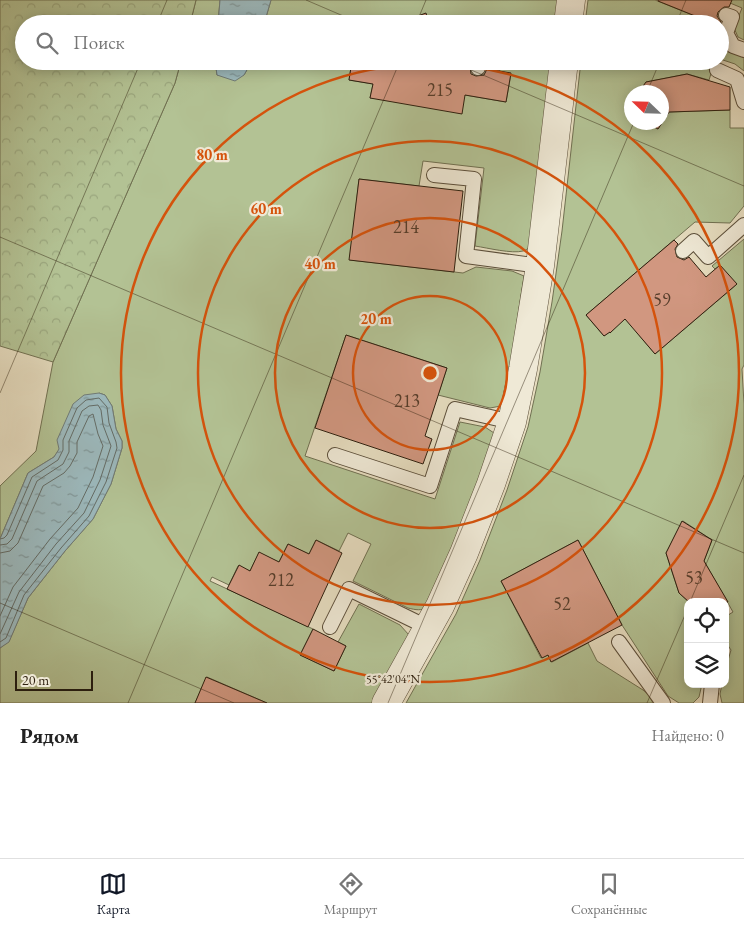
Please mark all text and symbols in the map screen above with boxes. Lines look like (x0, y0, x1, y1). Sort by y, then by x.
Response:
search box (15, 15, 729, 70)
icon: search (33, 29, 61, 57)
text: Поиск (73, 30, 125, 55)
house number: 215 (427, 78, 453, 101)
north arrow (624, 85, 669, 130)
text: 80 m (196, 145, 228, 164)
text: 60 m (250, 199, 282, 218)
house number: 214 (393, 215, 419, 238)
text: 40 m (304, 254, 336, 273)
house number: 59 (653, 288, 671, 311)
text: 20 m (360, 309, 392, 328)
centre of rings (421, 364, 439, 382)
house number: 213 (394, 389, 420, 412)
house number: 53 (685, 566, 703, 589)
house number: 212 (268, 568, 294, 591)
house number: 52 (553, 592, 571, 615)
map controls (684, 598, 729, 688)
button: locate (684, 598, 729, 643)
button: layers (684, 643, 729, 688)
scale bar (15, 668, 92, 691)
text: 20 m (22, 671, 49, 689)
text: 55°42'04"N (366, 671, 420, 687)
text: Рядом (20, 722, 79, 749)
text: Найдено: 0 (652, 725, 724, 746)
tab: Карта (97, 870, 130, 918)
tab: Маршрут (324, 870, 377, 918)
tab: Сохранённые (571, 870, 647, 918)

